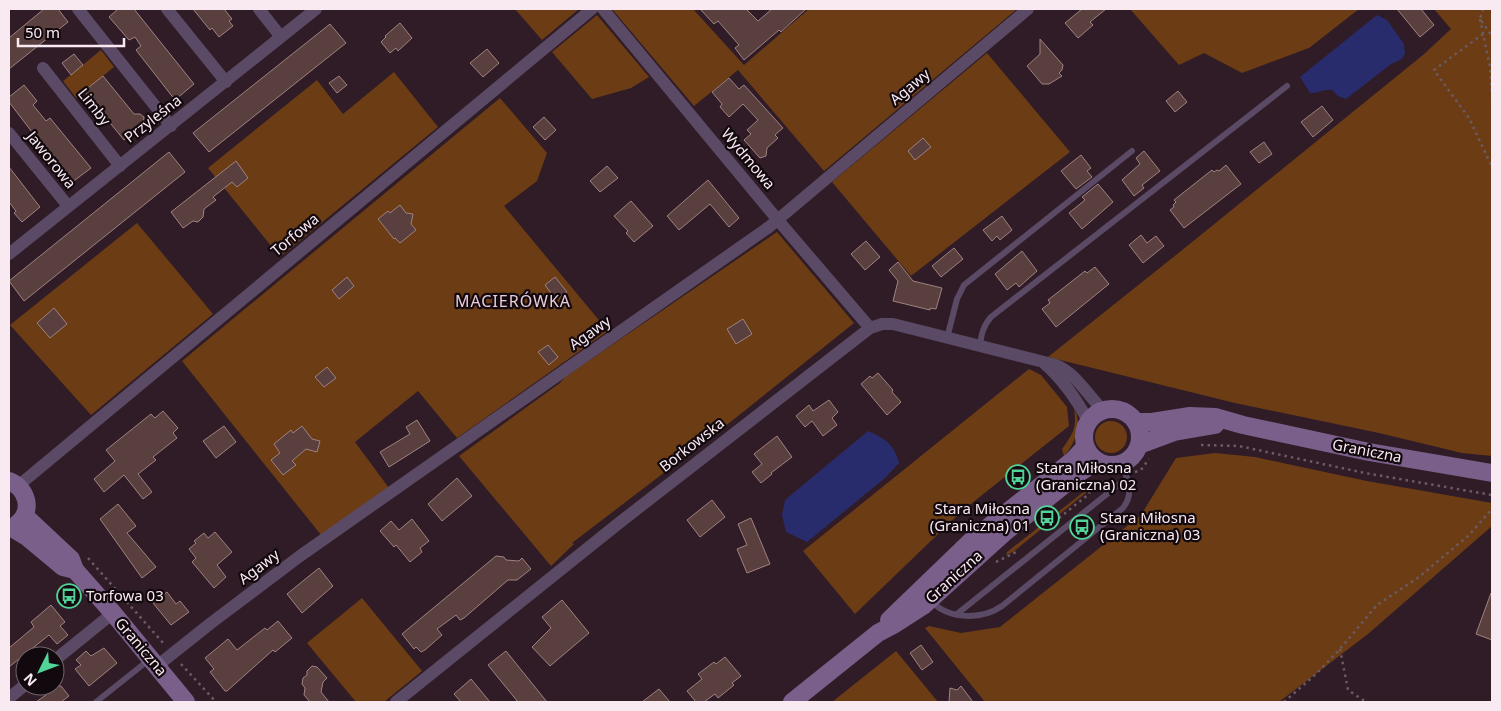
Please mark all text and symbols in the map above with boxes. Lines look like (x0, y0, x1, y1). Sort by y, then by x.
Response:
scale bar (18, 15, 124, 47)
text: 50 m (25, 22, 60, 42)
street label: Agawy (885, 63, 934, 109)
street label: Limby (74, 84, 116, 129)
street label: Przyleśna (120, 90, 185, 147)
street label: Wydmowa (717, 124, 780, 193)
street label: Jaworowa (21, 125, 81, 192)
street label: Torfowa (266, 208, 323, 260)
district label: MACIERÓWKA (455, 290, 571, 312)
street label: Agawy (565, 310, 615, 354)
street label: Borkowska (655, 413, 728, 476)
street label: Graniczna (1331, 433, 1404, 467)
place label: Stara Miłosna (Graniczna) 02 (1036, 457, 1136, 494)
bus stop icon: Stara Miłosna (Graniczna) 02 (1005, 464, 1031, 490)
place label: Stara Miłosna (Graniczna) 01 (930, 498, 1030, 535)
bus stop icon: Stara Miłosna (Graniczna) 01 (1034, 505, 1060, 531)
place label: Stara Miłosna (Graniczna) 03 (1100, 507, 1200, 544)
bus stop icon: Stara Miłosna (Graniczna) 03 (1069, 514, 1095, 540)
street label: Agawy (234, 544, 283, 588)
street label: Graniczna (921, 545, 986, 607)
bus stop icon: Torfowa 03 (56, 583, 82, 609)
place label: Torfowa 03 (86, 585, 164, 605)
street label: Graniczna (112, 613, 172, 680)
north arrow (15, 646, 65, 696)
text: N (19, 669, 41, 691)

